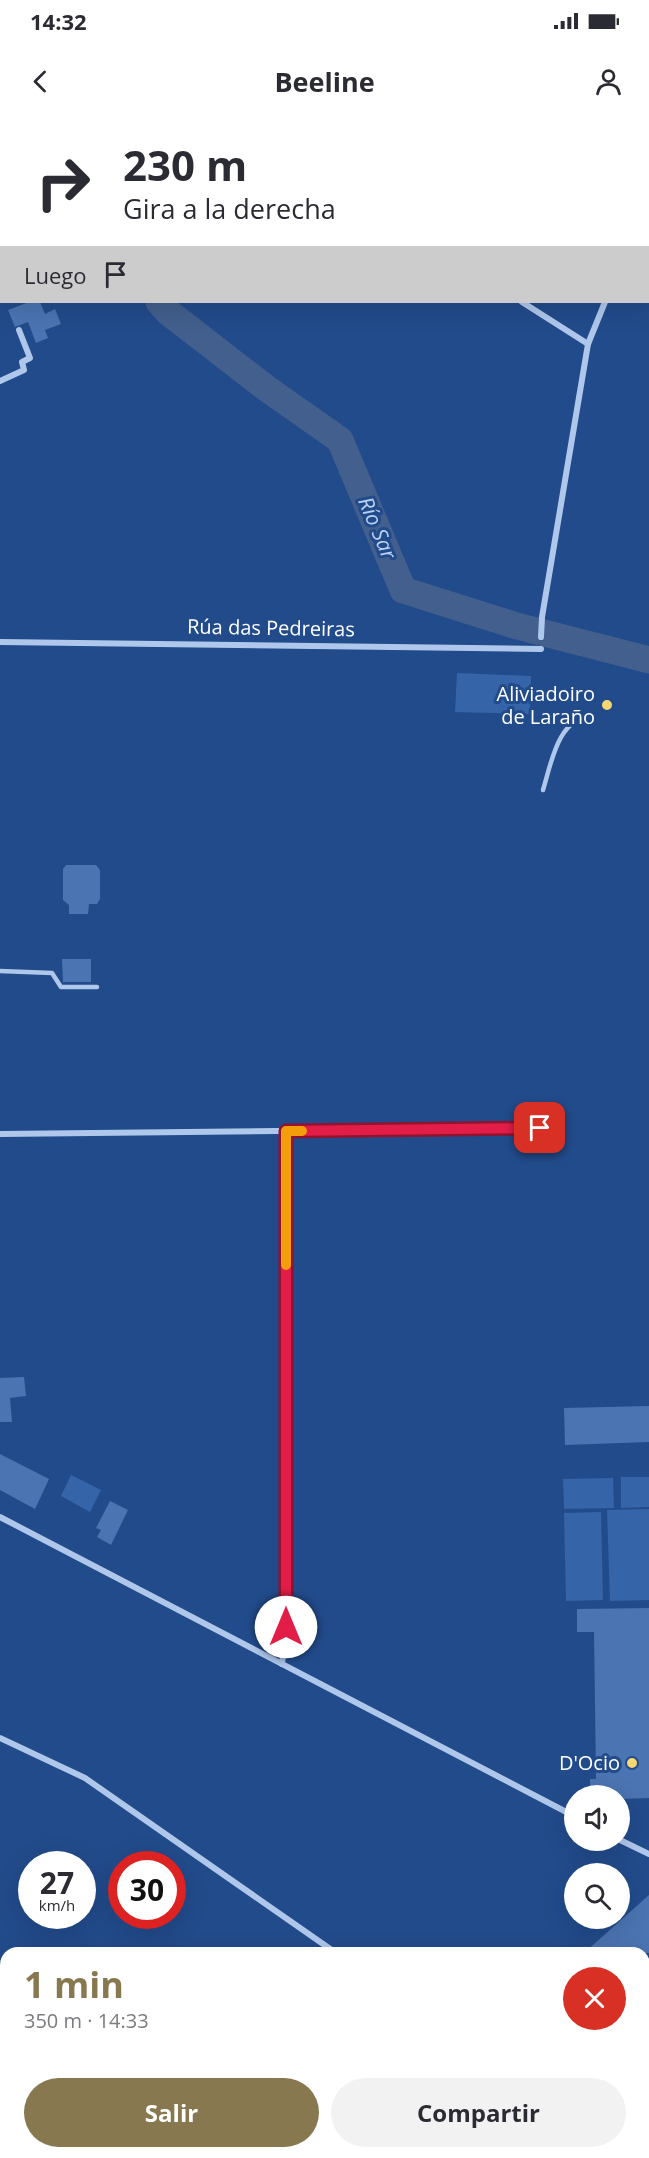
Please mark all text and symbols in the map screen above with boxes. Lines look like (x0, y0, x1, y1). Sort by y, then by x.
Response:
text: 14:32 (30, 6, 87, 36)
text: Beeline (274, 63, 375, 100)
icon: back (24, 65, 57, 98)
icon: person (592, 65, 625, 98)
text: 230 m (123, 136, 247, 193)
icon: right (24, 144, 102, 222)
text: Gira a la derecha (123, 190, 336, 227)
icon: arrive (99, 258, 132, 291)
text: Luego (24, 260, 87, 290)
water label: Río Sar (352, 492, 404, 564)
street label: Rúa das Pedreiras (187, 613, 355, 642)
place label: Aliviadoiro de Laraño (497, 680, 595, 730)
marker: Aliviadoiro de Laraño (600, 698, 614, 712)
pin (514, 1102, 565, 1153)
icon: arrive (523, 1111, 556, 1144)
position arrow (254, 1595, 318, 1659)
place label: D'Ocio (559, 1749, 620, 1776)
marker: D'Ocio (625, 1756, 639, 1770)
map controls (564, 1785, 630, 1929)
button: sound (564, 1785, 630, 1851)
speed limit sign: 30 (108, 1851, 186, 1929)
text: 27 (40, 1862, 74, 1903)
button: search (564, 1863, 630, 1929)
text: km/h (39, 1895, 75, 1915)
text: 1 min (24, 1960, 124, 2009)
button: close (563, 1967, 626, 2030)
text: 350 m · 14:33 (24, 2007, 149, 2034)
button: Salir (24, 2078, 319, 2147)
button: Compartir (331, 2078, 626, 2147)

